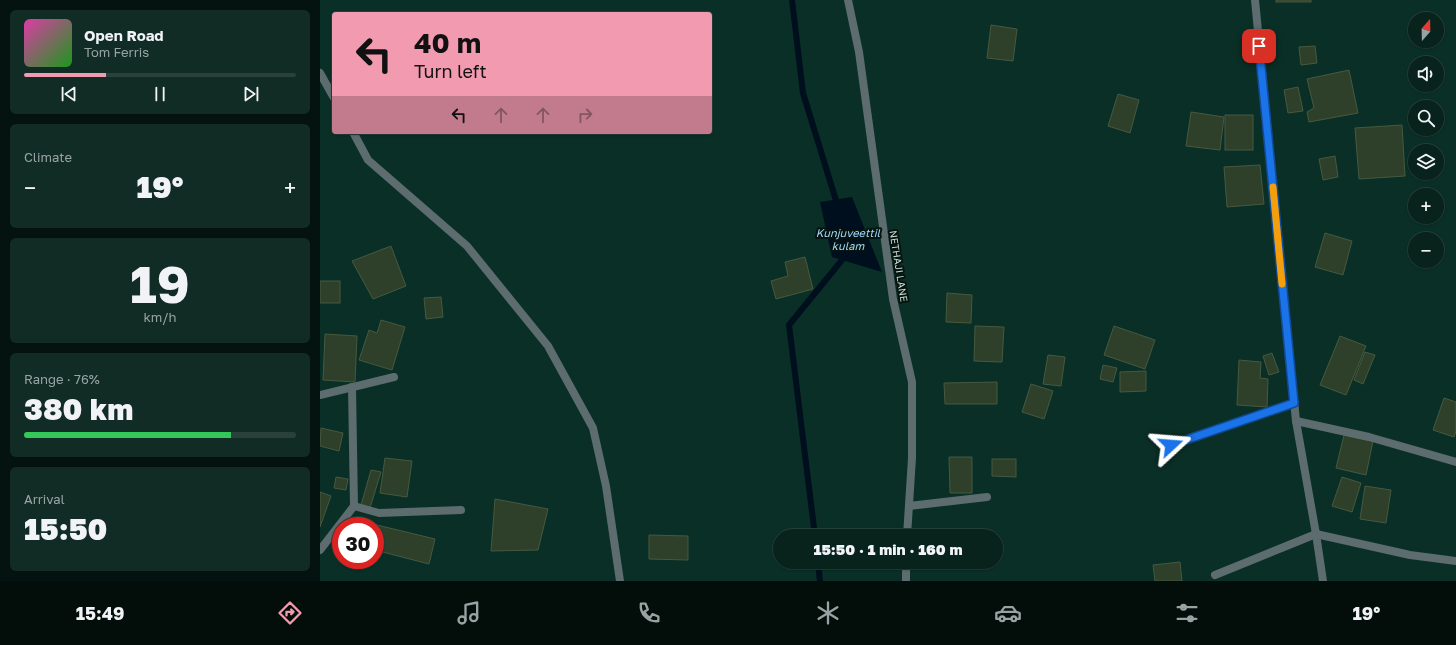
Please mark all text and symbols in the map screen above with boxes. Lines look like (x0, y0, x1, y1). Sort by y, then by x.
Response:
north arrow (1408, 12, 1444, 48)
map controls (1408, 12, 1444, 268)
text: Open Road (84, 26, 164, 44)
text: 40 m (414, 26, 481, 59)
icon: left (348, 28, 400, 80)
pin (1242, 29, 1276, 63)
icon: arrive (1248, 35, 1270, 57)
text: Tom Ferris (84, 44, 149, 60)
button: sound (1408, 56, 1444, 92)
text: Turn left (414, 60, 487, 82)
icon: previous (58, 83, 80, 105)
icon: pause (149, 83, 171, 105)
icon: next (240, 83, 262, 105)
button: search (1408, 100, 1444, 136)
icon: left (448, 104, 470, 126)
icon: ahead (490, 104, 512, 126)
icon: ahead (532, 104, 554, 126)
icon: right (574, 104, 596, 126)
button: layers (1408, 144, 1444, 180)
text: Climate (24, 149, 72, 165)
text: 19° (136, 169, 184, 205)
text: − (24, 174, 36, 201)
text: + (284, 174, 296, 201)
button: + (1408, 188, 1444, 224)
water label: Kunjuveettil kulam (816, 226, 881, 252)
street label: NETHAJI LANE (887, 230, 911, 302)
button: − (1408, 232, 1444, 268)
text: 19 (130, 252, 190, 314)
text: km/h (143, 309, 177, 325)
text: Range · 76% (24, 371, 100, 387)
text: 380 km (24, 391, 133, 427)
position arrow (1150, 424, 1192, 466)
text: Arrival (24, 491, 65, 507)
text: 15:50 (24, 511, 107, 547)
speed limit sign: 30 (332, 517, 384, 569)
text: 15:50 · 1 min · 160 m (813, 540, 963, 558)
icon: directions (276, 599, 304, 627)
icon: music (455, 599, 483, 627)
icon: phone (635, 599, 663, 627)
icon: climate (814, 599, 842, 627)
icon: car (994, 599, 1022, 627)
icon: filters (1173, 599, 1201, 627)
text: 15:49 (76, 602, 124, 624)
text: 19° (1352, 602, 1380, 624)

